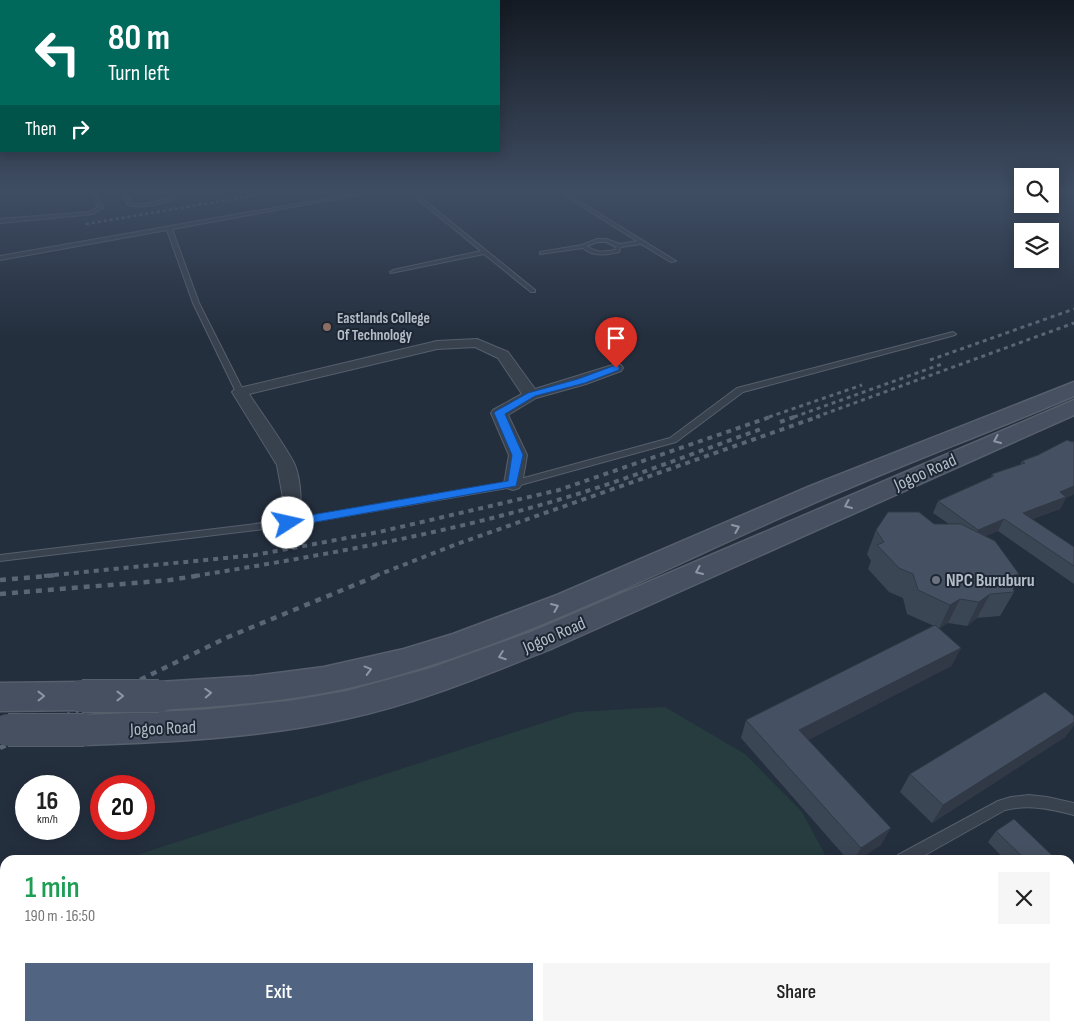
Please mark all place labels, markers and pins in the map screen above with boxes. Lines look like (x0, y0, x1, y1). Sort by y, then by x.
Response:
place label: Eastlands College Of Technology (337, 309, 430, 345)
pin (595, 317, 637, 368)
marker: Eastlands College Of Technology (321, 321, 333, 333)
place label: NPC Buruburu (946, 570, 1035, 591)
marker: NPC Buruburu (930, 574, 942, 586)

